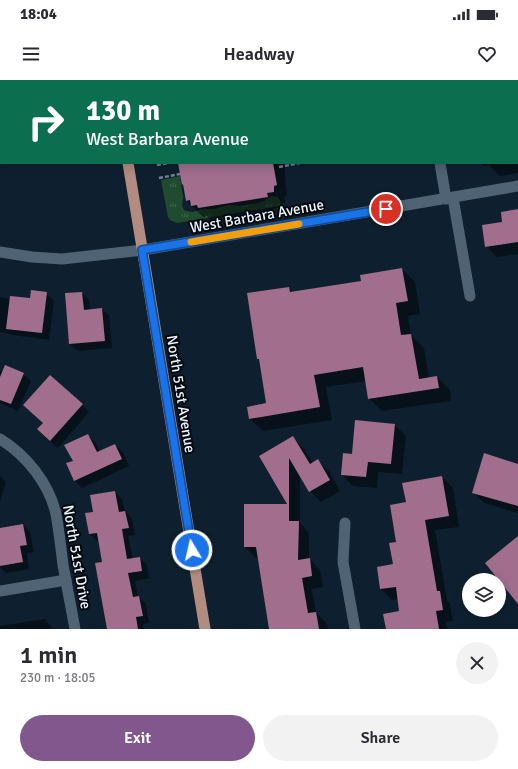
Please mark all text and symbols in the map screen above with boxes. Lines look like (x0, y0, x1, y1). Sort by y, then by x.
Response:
text: 18:04 (20, 5, 57, 23)
icon: menu (20, 43, 42, 65)
text: Headway (224, 43, 294, 65)
icon: heart (476, 43, 498, 65)
text: 130 m (86, 94, 160, 128)
icon: right (20, 96, 72, 148)
text: West Barbara Avenue (86, 128, 249, 150)
pin (369, 192, 403, 226)
street label: West Barbara Avenue (189, 195, 325, 237)
icon: arrive (375, 198, 397, 220)
street label: North 51st Avenue (163, 334, 199, 454)
street label: North 51st Drive (59, 504, 95, 610)
position arrow (171, 529, 213, 571)
map controls (462, 573, 506, 617)
button: layers (462, 573, 506, 617)
text: 1 min (20, 640, 77, 670)
button: close (456, 642, 498, 684)
text: 230 m · 18:05 (20, 670, 96, 686)
button: Exit (20, 715, 255, 761)
button: Share (263, 715, 498, 761)

